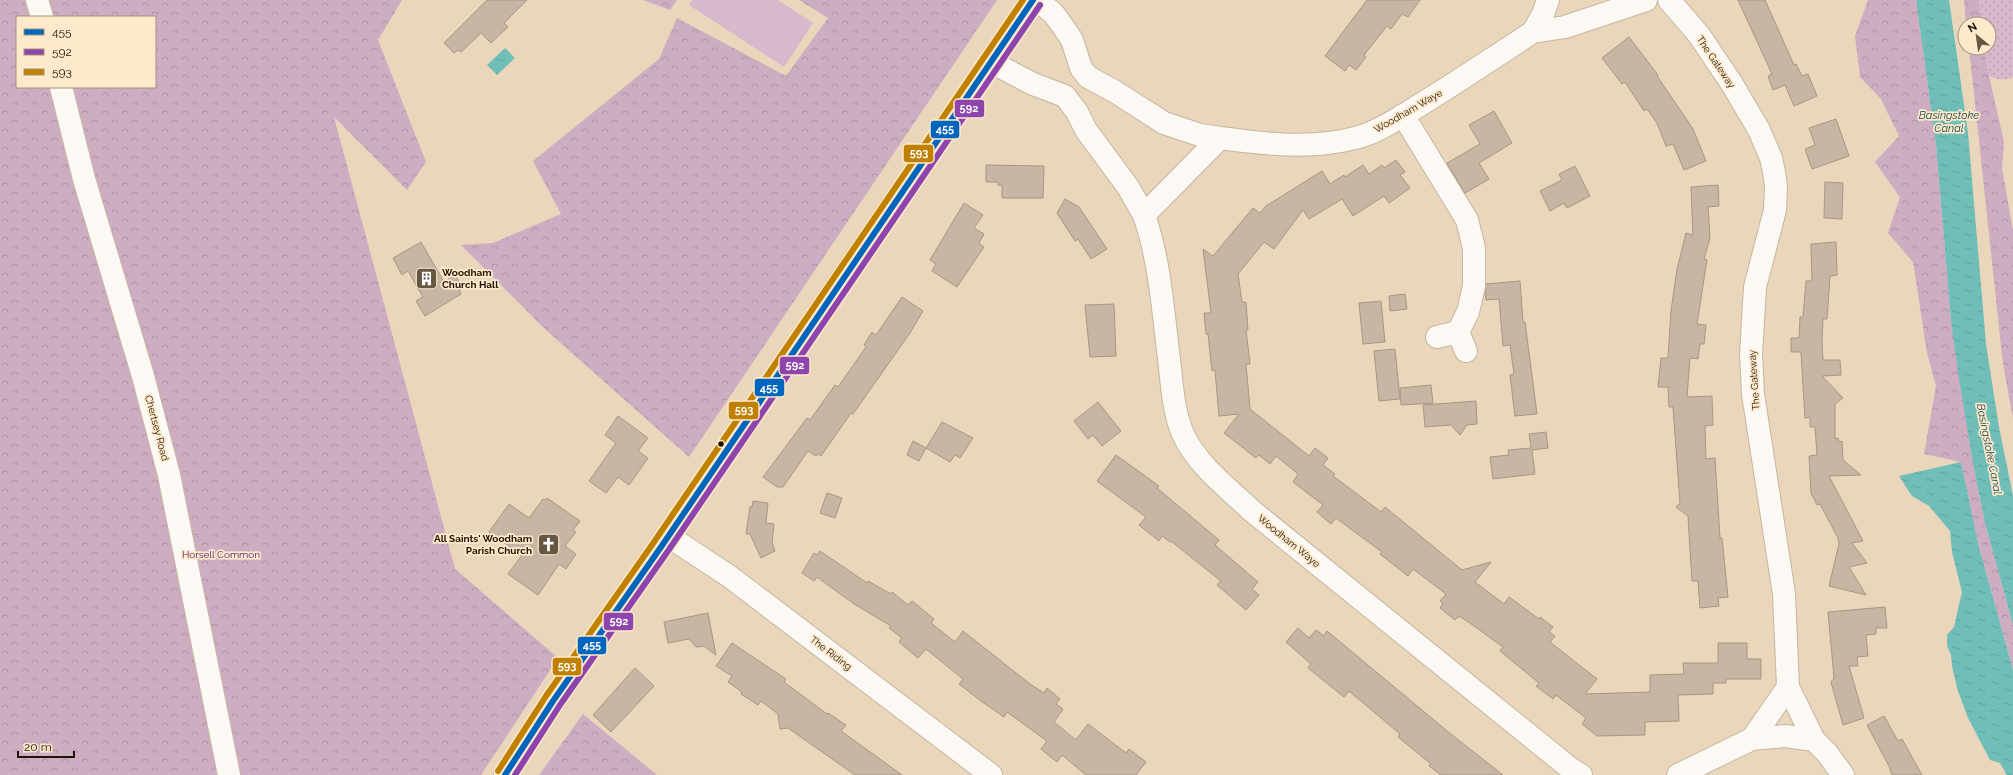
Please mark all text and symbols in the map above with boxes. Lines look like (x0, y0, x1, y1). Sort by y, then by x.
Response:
legend (16, 16, 156, 88)
north arrow (1957, 16, 1997, 56)
text: N (1966, 20, 1979, 35)
text: 455 (52, 25, 72, 39)
street label: The Gateway (1694, 34, 1738, 91)
text: 592 (52, 45, 72, 59)
text: 593 (52, 65, 72, 79)
street label: Woodham Waye (1372, 87, 1444, 135)
line badge: 592 (954, 99, 985, 118)
text: 592 (960, 102, 978, 115)
water label: Basingstoke Canal (1919, 109, 1979, 135)
line badge: 455 (930, 120, 960, 139)
text: 455 (936, 123, 954, 136)
line badge: 593 (903, 144, 934, 163)
text: 593 (910, 147, 928, 160)
building icon: Woodham Church Hall (414, 265, 440, 291)
place label: Woodham Church Hall (442, 267, 499, 290)
street label: The Gateway (1746, 349, 1762, 411)
line badge: 592 (779, 356, 810, 375)
text: 592 (786, 359, 804, 372)
line badge: 455 (754, 378, 785, 397)
text: 455 (760, 382, 778, 395)
street label: Chertsey Road (143, 394, 171, 462)
line badge: 593 (728, 401, 759, 420)
water label: Basingstoke Canal (1974, 402, 2004, 496)
text: 593 (735, 404, 753, 417)
unlabelled marker (716, 439, 726, 449)
street label: Woodham Waye (1256, 513, 1322, 570)
church icon: All Saints' Woodham Parish Church (535, 531, 561, 557)
place label: All Saints' Woodham Parish Church (434, 533, 532, 556)
park label: Horsell Common (182, 549, 260, 560)
line badge: 592 (603, 612, 634, 631)
text: 592 (610, 615, 628, 628)
street label: The Riding (808, 634, 854, 672)
line badge: 455 (577, 636, 607, 655)
text: 455 (583, 639, 601, 652)
line badge: 593 (552, 657, 582, 676)
text: 593 (558, 660, 576, 673)
scale bar (18, 733, 74, 759)
text: 20 m (24, 740, 52, 754)

